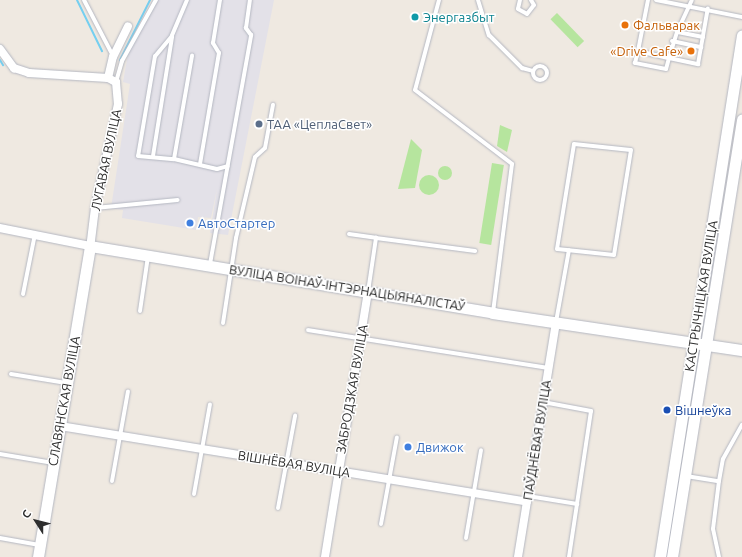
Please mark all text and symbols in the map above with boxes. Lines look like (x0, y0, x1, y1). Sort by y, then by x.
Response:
place label: Энергазбыт (423, 9, 495, 25)
marker: Энергазбыт (410, 12, 420, 22)
place label: Фальварак (633, 17, 700, 33)
marker: Фальварак (620, 20, 630, 30)
place label: «Drive Cafe» (610, 43, 683, 59)
marker: «Drive Cafe» (686, 46, 696, 56)
street label: ЛУГАВАЯ ВУЛІЦА (88, 108, 124, 212)
place label: ТАА «ЦеплаСвет» (267, 116, 372, 132)
marker: ТАА «ЦеплаСвет» (254, 119, 264, 129)
place label: АвтоСтартер (198, 215, 275, 231)
marker: АвтоСтартер (185, 218, 195, 228)
street label: КАСТРЫЧНІЦКАЯ ВУЛІЦА (681, 219, 721, 373)
street label: ВУЛІЦА ВОІНАЎ-ІНТЭРНАЦЫЯНАЛІСТАЎ (228, 262, 466, 314)
street label: ЗАБРОДЗКАЯ ВУЛІЦА (333, 323, 371, 455)
street label: СЛАВЯНСКАЯ ВУЛІЦА (45, 335, 83, 467)
street label: ПАЎДНЁВАЯ ВУЛІЦА (520, 379, 554, 501)
place label: Вішнеўка (675, 402, 731, 418)
marker: Вішнеўка (662, 405, 672, 415)
place label: Движок (416, 439, 464, 455)
marker: Движок (403, 442, 413, 452)
street label: ВІШНЁВАЯ ВУЛІЦА (237, 447, 351, 481)
north arrow (16, 501, 56, 541)
text: С (19, 508, 33, 520)

